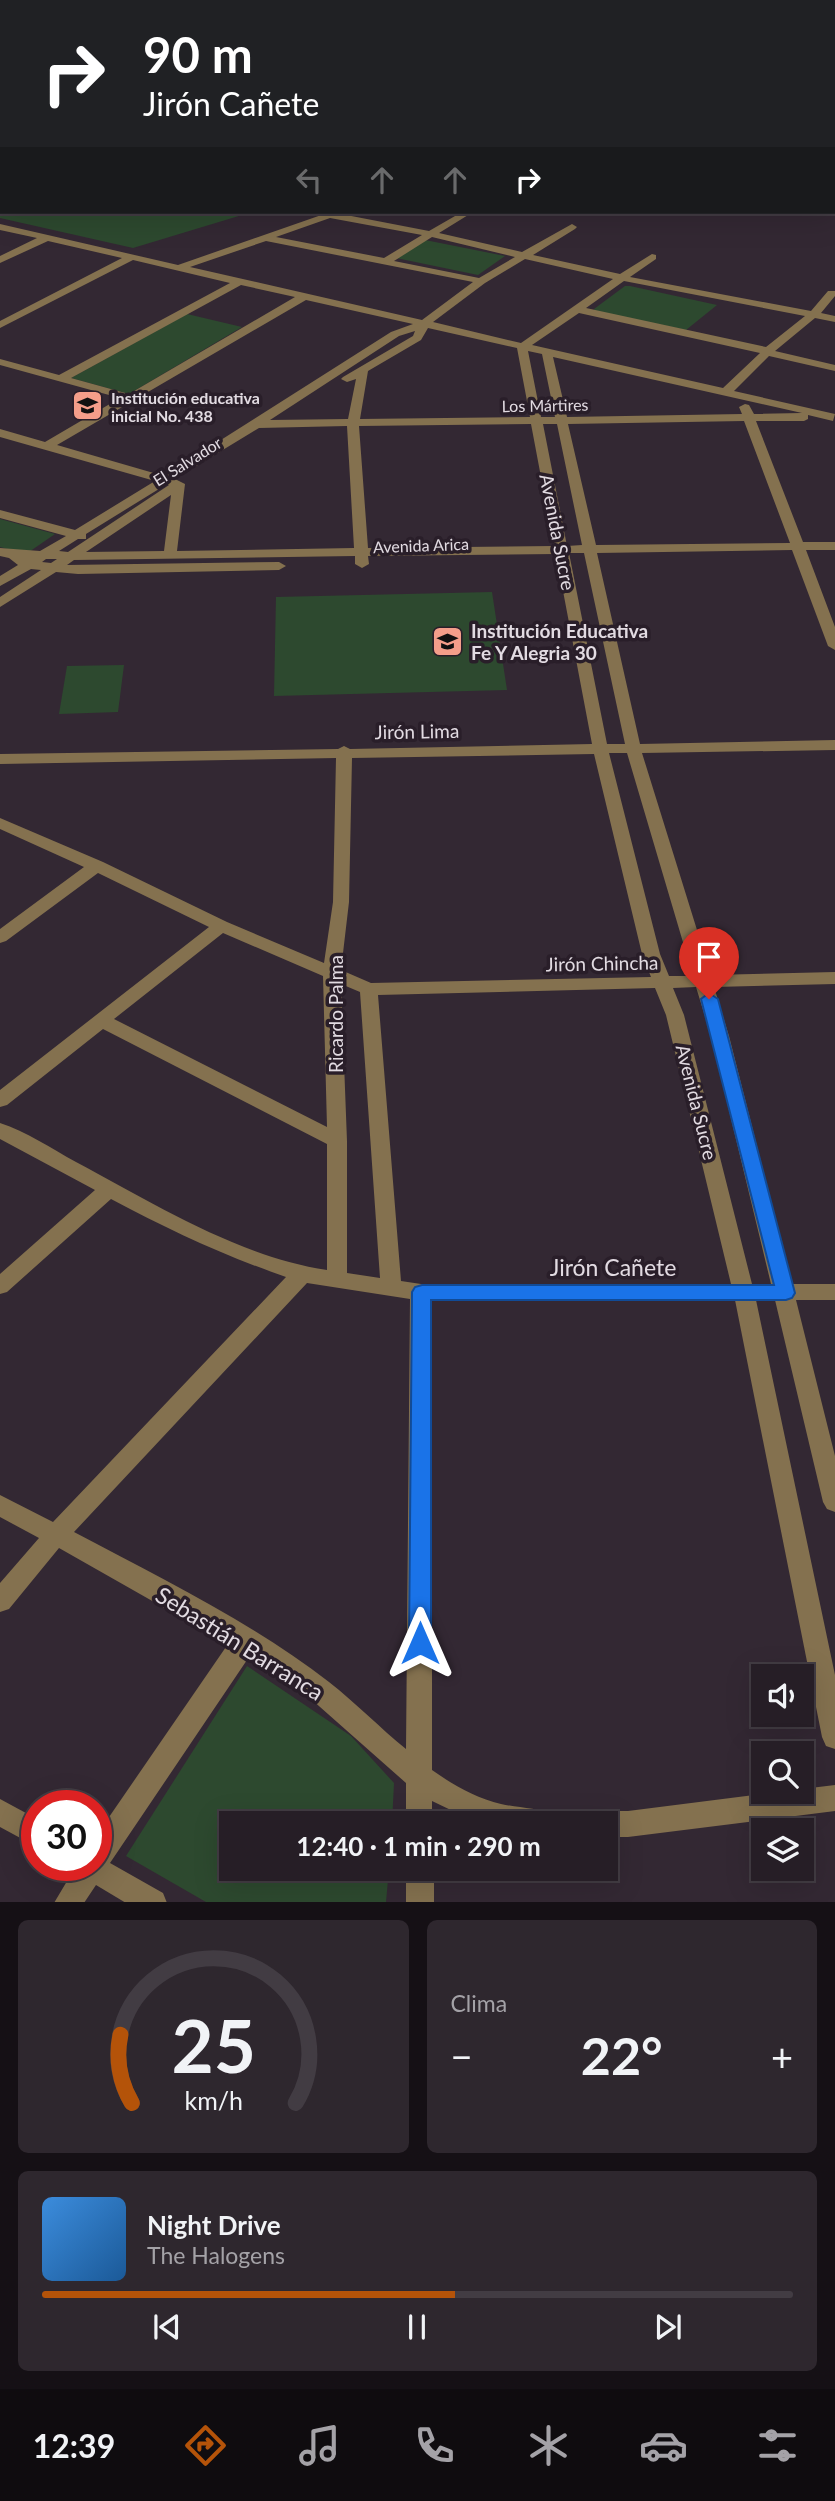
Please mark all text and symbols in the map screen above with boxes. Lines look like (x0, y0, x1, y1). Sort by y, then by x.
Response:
text: 90 m (143, 25, 253, 83)
icon: right (28, 28, 119, 119)
text: Jirón Cañete (143, 84, 319, 123)
icon: left (290, 161, 328, 199)
icon: ahead (363, 161, 401, 199)
icon: ahead (436, 161, 474, 199)
icon: right (509, 161, 547, 199)
place label: Institución educativa inicial No. 438 (111, 388, 260, 425)
school or university icon: Institución educativa inicial No. 438 (71, 389, 105, 423)
street label: Los Mártires (501, 395, 589, 415)
street label: El Salvador (149, 432, 225, 490)
street label: Avenida Sucre (535, 472, 581, 592)
street label: Avenida Arica (373, 534, 469, 556)
place label: Institución Educativa Fe Y Alegria 30 (471, 619, 648, 664)
school or university icon: Institución Educativa Fe Y Alegria 30 (431, 624, 465, 658)
street label: Jirón Lima (375, 719, 459, 743)
pin (679, 927, 739, 999)
icon: arrive (690, 938, 728, 976)
street label: Jirón Chincha (545, 951, 659, 975)
street label: Ricardo Palma (324, 955, 347, 1073)
street label: Avenida Sucre (672, 1042, 722, 1162)
street label: Jirón Cañete (550, 1253, 676, 1281)
street label: Sebastián Barranca (151, 1580, 329, 1706)
position arrow (383, 1606, 457, 1680)
map controls (751, 1664, 814, 1881)
button: sound (751, 1664, 814, 1727)
button: search (751, 1741, 814, 1804)
speed limit sign: 30 (21, 1790, 112, 1881)
button: layers (751, 1818, 814, 1881)
text: 12:40 · 1 min · 290 m (296, 1830, 541, 1862)
text: Clima (451, 1989, 507, 2017)
text: 25 (171, 2001, 255, 2089)
text: 22° (581, 2024, 663, 2086)
text: − (451, 2033, 473, 2079)
text: + (771, 2033, 793, 2079)
text: km/h (184, 2084, 243, 2114)
text: Night Drive (147, 2209, 281, 2241)
text: The Halogens (147, 2241, 285, 2269)
icon: previous (148, 2308, 186, 2346)
icon: pause (398, 2308, 436, 2346)
icon: next (649, 2308, 687, 2346)
icon: directions (181, 2421, 230, 2470)
icon: music (295, 2421, 344, 2470)
icon: phone (410, 2421, 459, 2470)
icon: climate (524, 2421, 573, 2470)
icon: car (639, 2421, 688, 2470)
icon: filters (753, 2421, 802, 2470)
text: 12:39 (33, 2426, 115, 2465)

